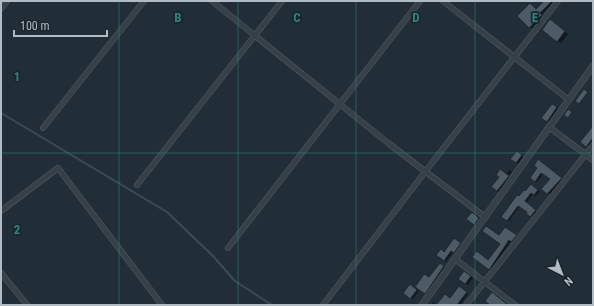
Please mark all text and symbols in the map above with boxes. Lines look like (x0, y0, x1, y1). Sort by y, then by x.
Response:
text: B (174, 10, 182, 25)
text: C (293, 10, 301, 25)
text: D (412, 10, 420, 25)
text: E (532, 10, 539, 25)
scale bar (14, 12, 107, 38)
text: 100 m (20, 19, 50, 33)
text: 1 (14, 69, 20, 84)
text: 2 (14, 222, 21, 237)
north arrow (542, 254, 582, 294)
text: N (561, 274, 575, 288)

